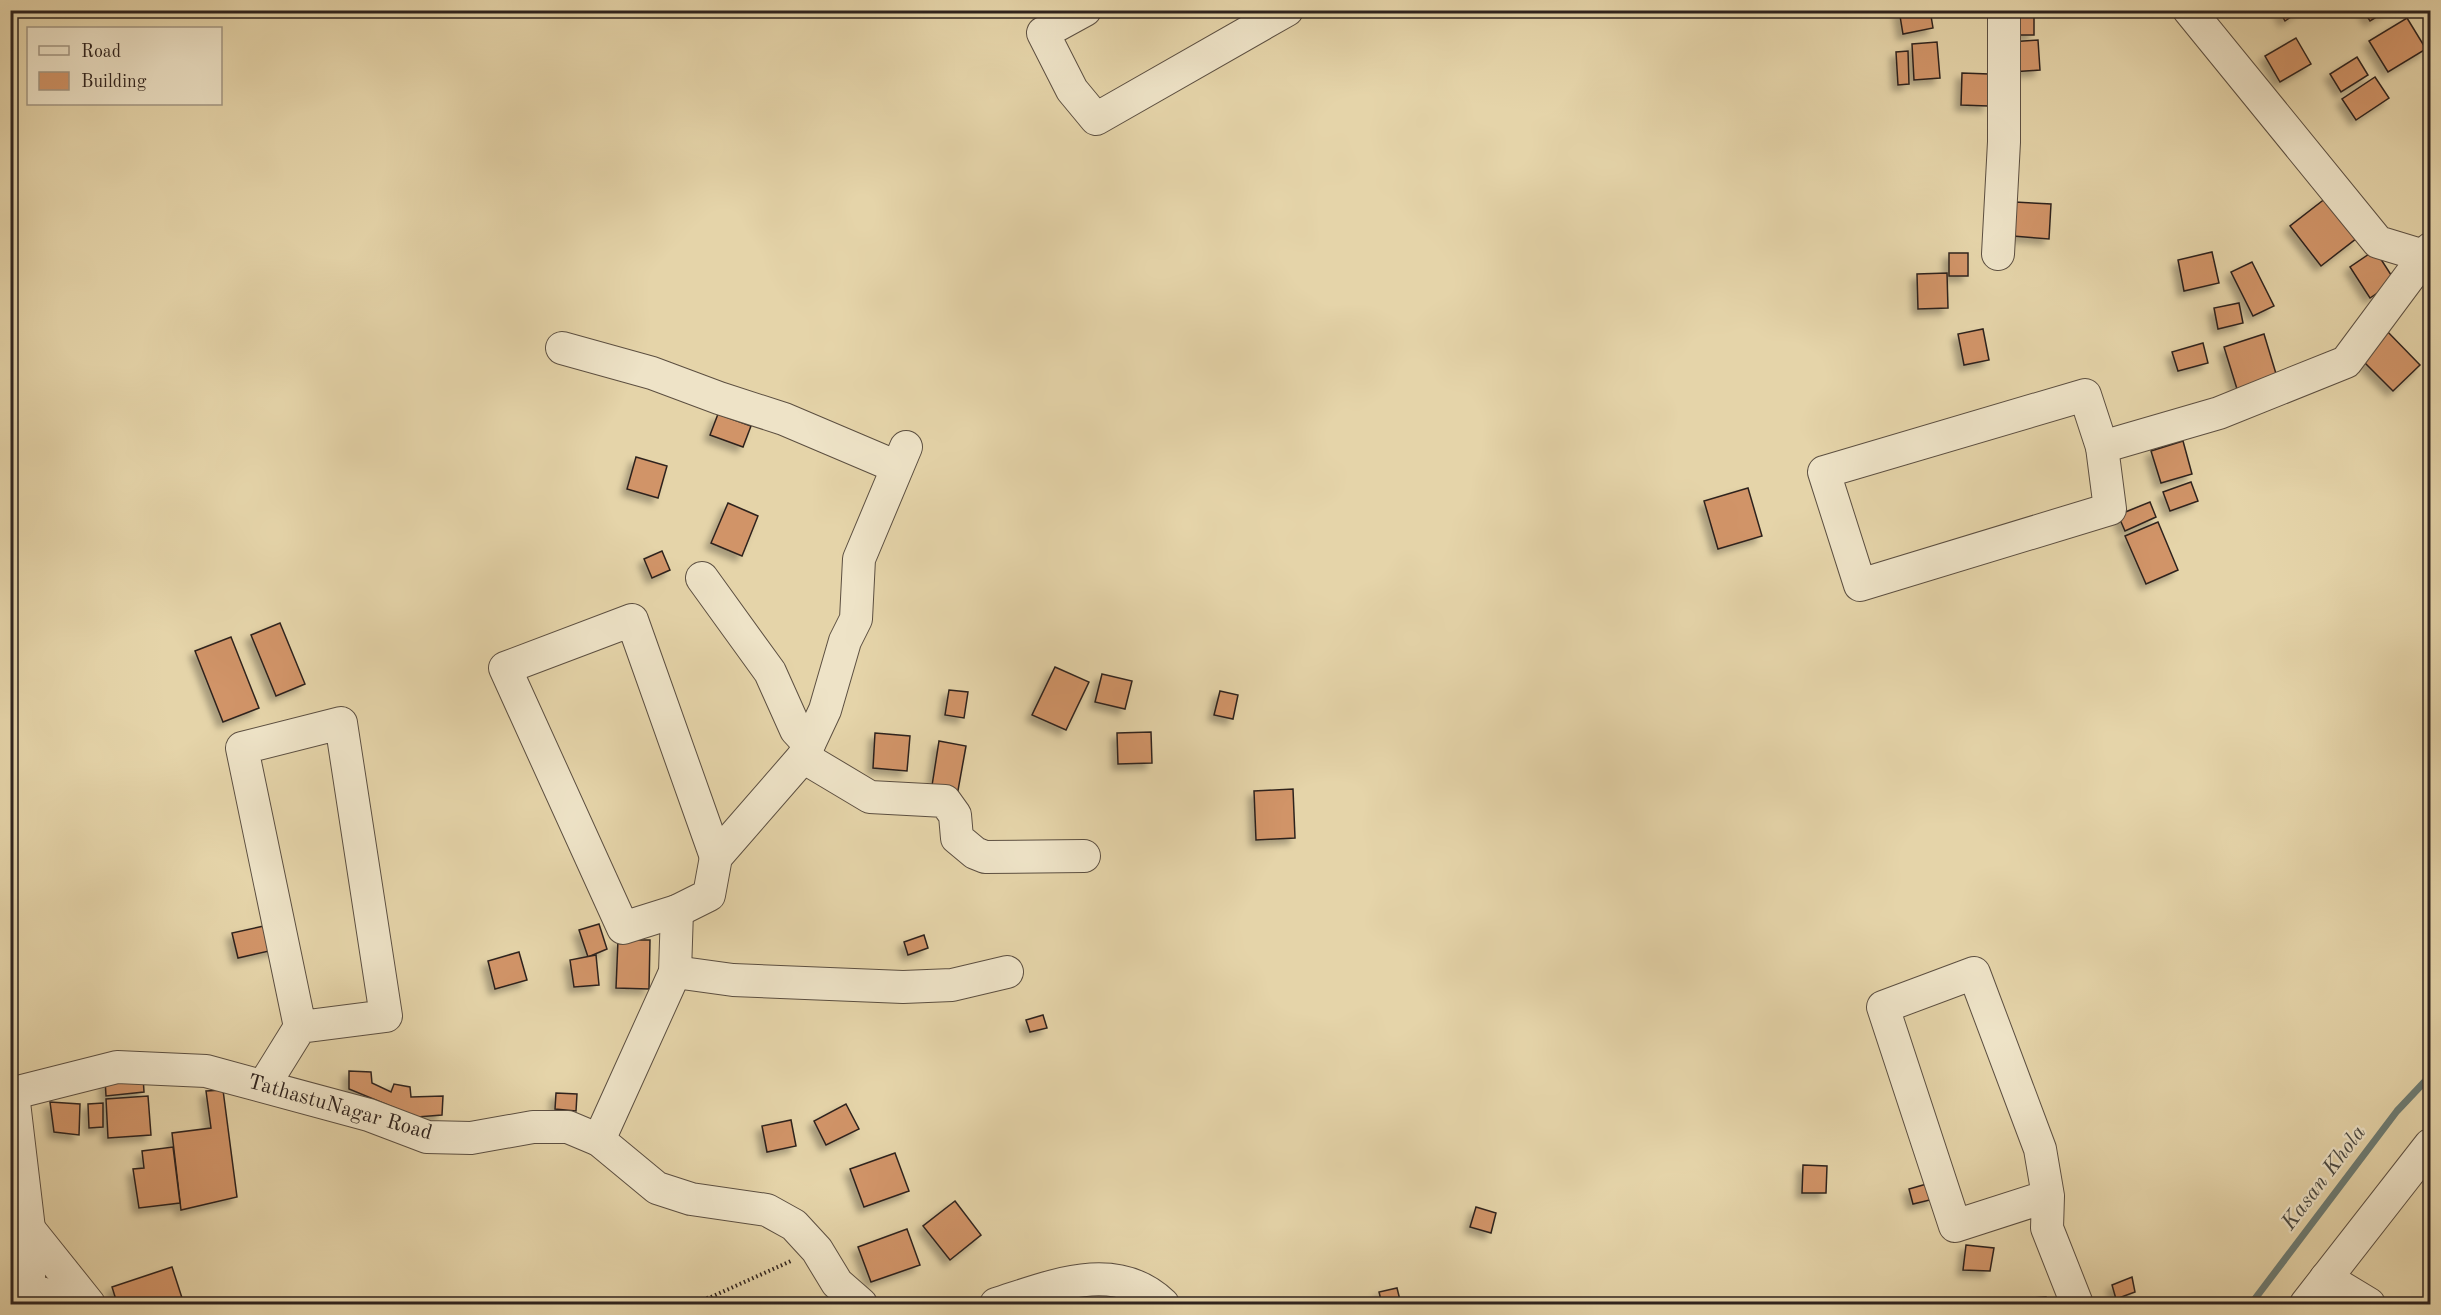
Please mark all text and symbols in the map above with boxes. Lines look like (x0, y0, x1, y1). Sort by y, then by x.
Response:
legend (27, 27, 222, 105)
text: Road (81, 43, 121, 61)
text: Building (81, 73, 147, 91)
street label: TathastuNagar Road (245, 1072, 435, 1144)
water label: Kasan Khola (2277, 1122, 2370, 1235)

